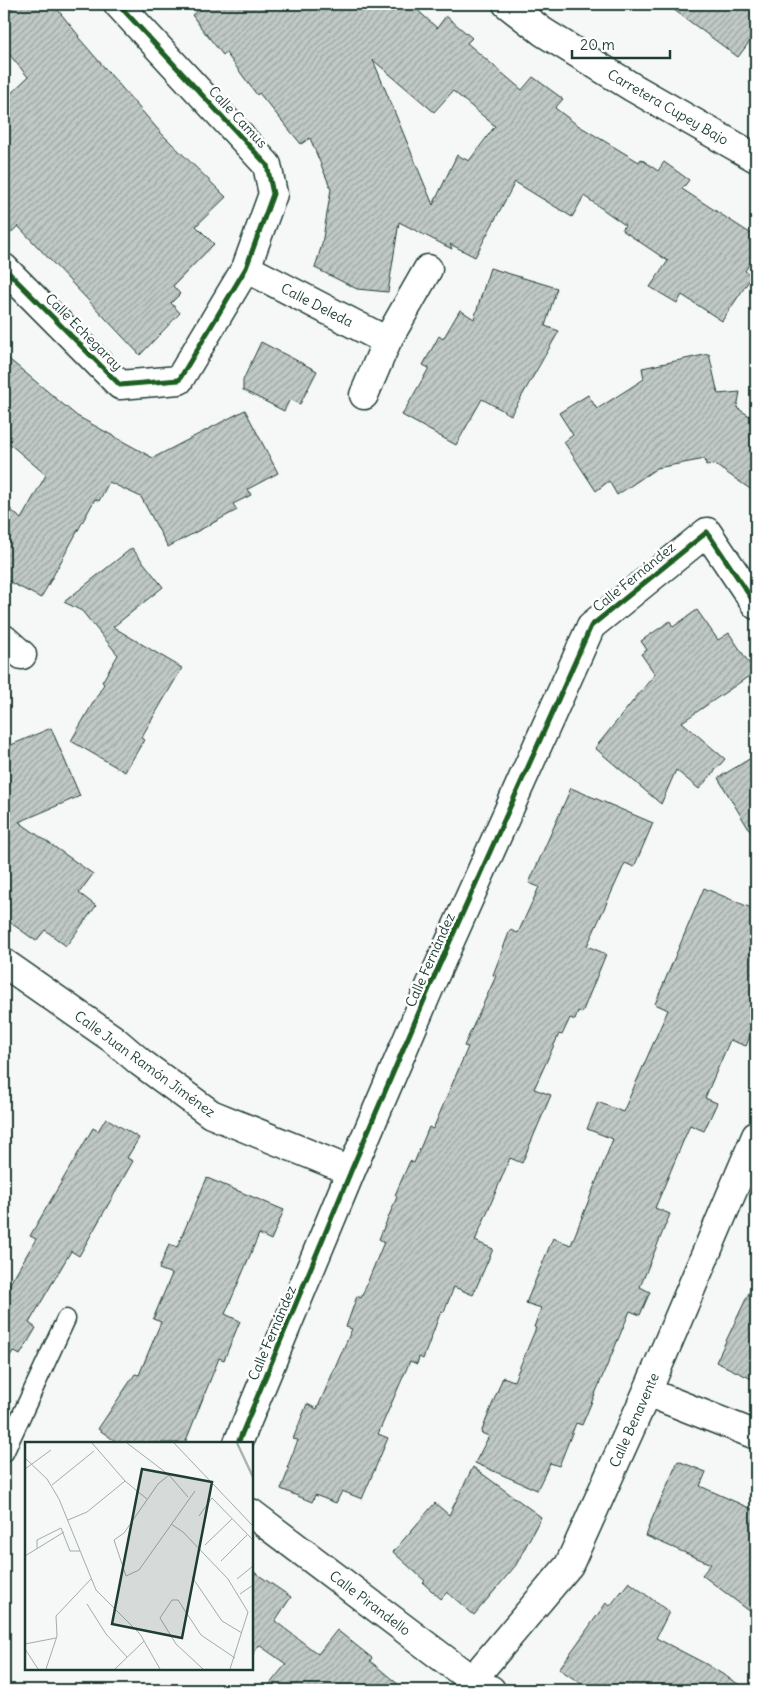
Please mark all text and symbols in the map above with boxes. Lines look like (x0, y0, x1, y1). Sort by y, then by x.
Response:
scale bar (572, 28, 670, 60)
text: 20 m (580, 35, 615, 54)
street label: Carretera Cupey Bajo (604, 65, 732, 149)
street label: Calle Camus (205, 82, 271, 152)
street label: Calle Deleda (278, 279, 356, 331)
street label: Calle Echegaray (41, 289, 127, 375)
street label: Calle Fernández (589, 538, 679, 616)
street label: Calle Fernández (401, 910, 459, 1010)
street label: Calle Juan Ramón Jiménez (71, 1007, 219, 1121)
street label: Calle Fernández (244, 1283, 300, 1383)
street label: Calle Benavente (605, 1370, 663, 1470)
inset map (25, 1442, 252, 1669)
street label: Calle Pirandello (326, 1567, 414, 1640)

